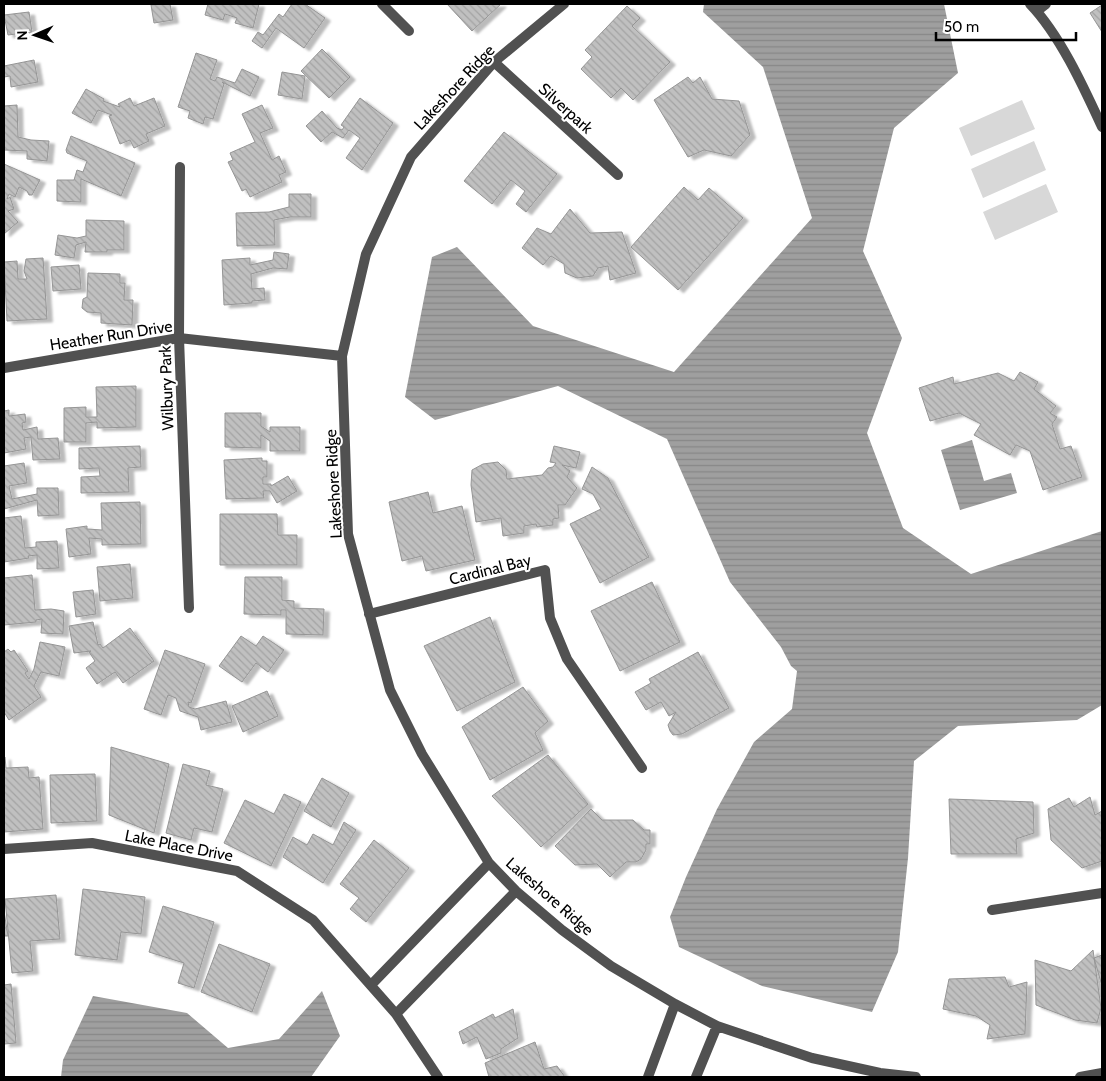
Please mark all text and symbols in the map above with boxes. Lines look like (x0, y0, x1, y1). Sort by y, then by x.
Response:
north arrow (10, 10, 60, 60)
scale bar (936, 10, 1076, 42)
text: 50 m (944, 18, 979, 36)
text: N (13, 30, 31, 41)
street label: Lakeshore Ridge (410, 41, 499, 134)
street label: Silverpark (535, 79, 597, 138)
street label: Heather Run Drive (48, 316, 174, 355)
street label: Wilbury Park (155, 344, 177, 431)
street label: Lakeshore Ridge (321, 429, 346, 539)
street label: Cardinal Bay (447, 550, 533, 589)
street label: Lake Place Drive (123, 826, 235, 865)
street label: Lakeshore Ridge (502, 853, 597, 939)

